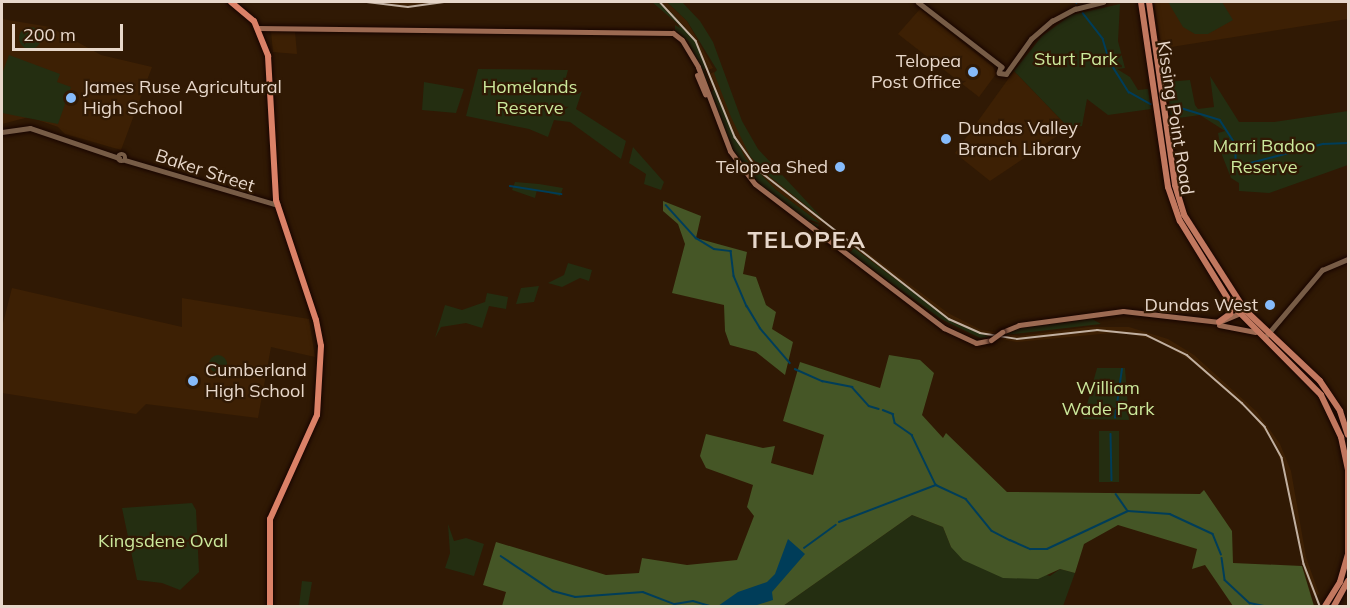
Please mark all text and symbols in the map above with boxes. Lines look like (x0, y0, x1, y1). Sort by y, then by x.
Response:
scale bar (15, 12, 126, 50)
text: 200 m (23, 23, 76, 46)
street label: Kissing Point Road (1152, 40, 1198, 196)
park label: Sturt Park (1034, 48, 1118, 70)
place label: Telopea Post Office (871, 51, 961, 94)
marker: Telopea Post Office (966, 65, 980, 79)
place label: James Ruse Agricultural High School (83, 77, 282, 119)
park label: Homelands Reserve (482, 77, 578, 119)
marker: James Ruse Agricultural High School (64, 91, 78, 105)
place label: Dundas Valley Branch Library (958, 118, 1081, 160)
marker: Dundas Valley Branch Library (939, 132, 953, 146)
park label: Marri Badoo Reserve (1213, 136, 1315, 178)
street label: Baker Street (153, 145, 257, 197)
place label: Telopea Shed (716, 156, 828, 178)
marker: Telopea Shed (833, 160, 847, 174)
district label: TELOPEA (747, 226, 867, 254)
place label: Dundas West (1145, 294, 1258, 316)
marker: Dundas West (1263, 298, 1277, 312)
place label: Cumberland High School (205, 360, 307, 403)
marker: Cumberland High School (186, 374, 200, 388)
park label: William Wade Park (1062, 378, 1154, 420)
park label: Kingsdene Oval (98, 530, 228, 552)

